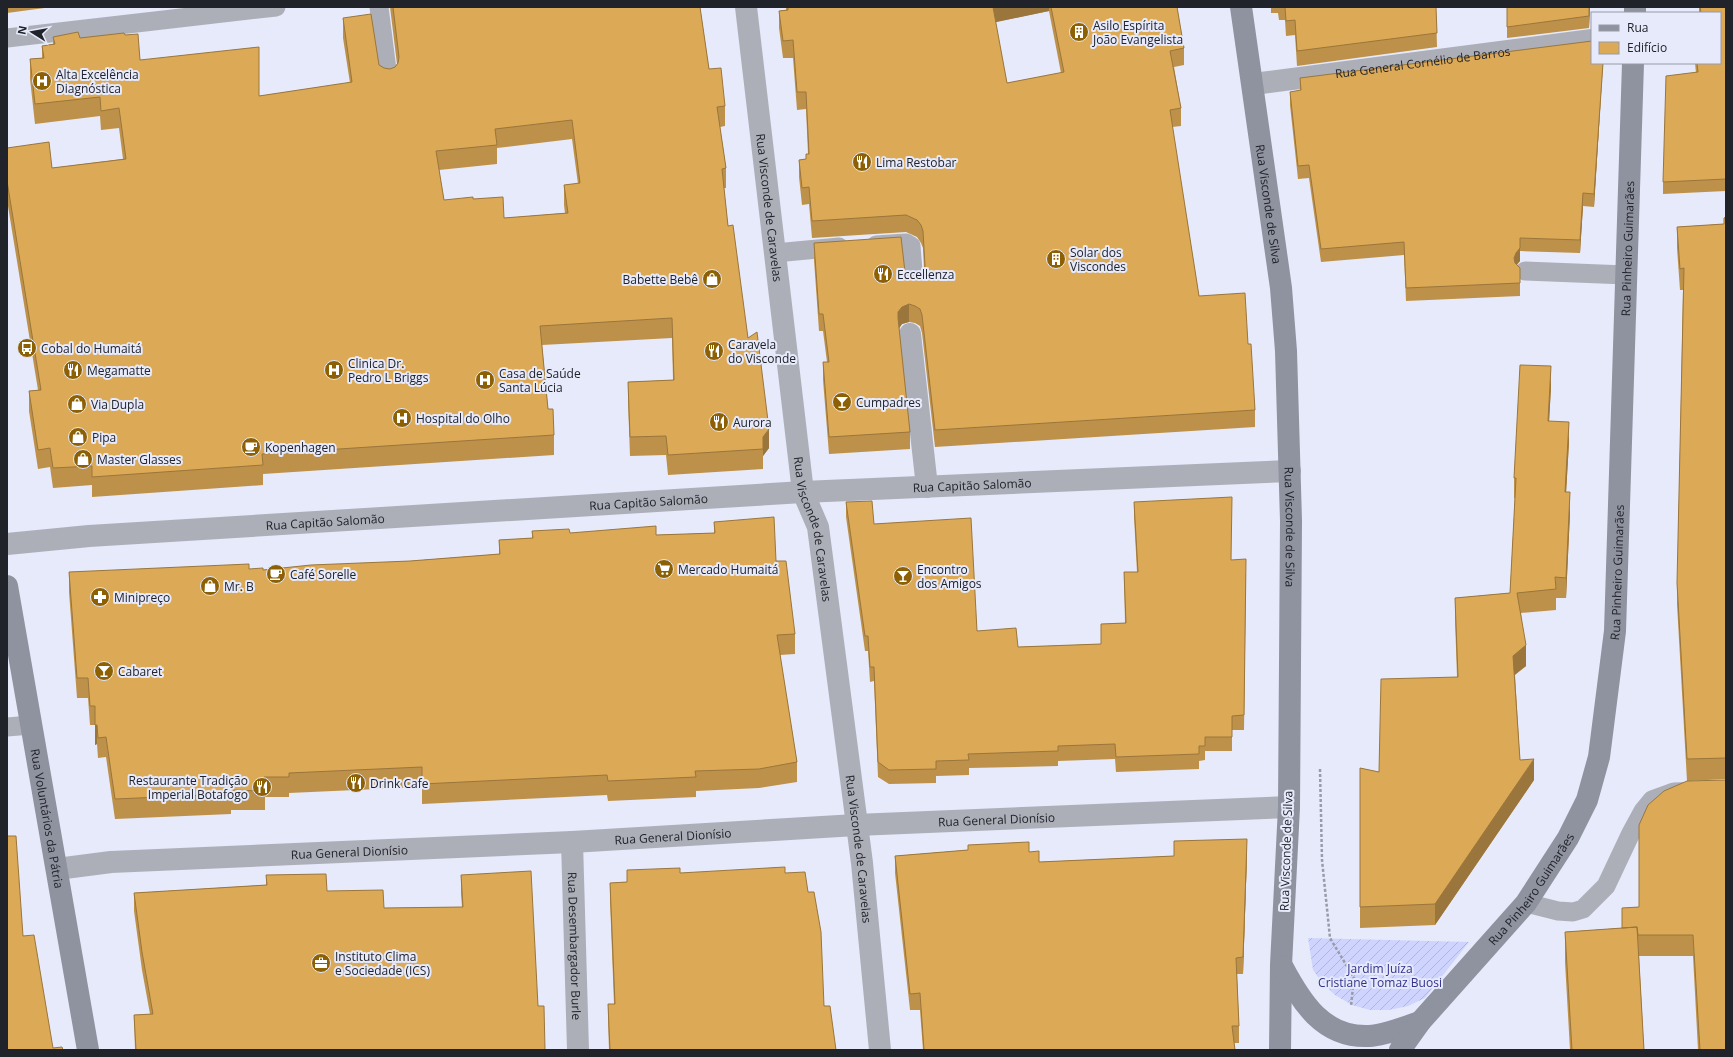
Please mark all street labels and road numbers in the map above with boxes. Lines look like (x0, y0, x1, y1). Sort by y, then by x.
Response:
street label: Rua General Cornélio de Barros (1334, 42, 1511, 82)
street label: Rua Visconde de Caravelas (752, 133, 787, 283)
street label: Rua Visconde de Silva (1252, 143, 1286, 265)
street label: Rua Pinheiro Guimarães (1616, 180, 1638, 316)
street label: Rua Visconde de Caravelas (790, 455, 836, 603)
street label: Rua Visconde de Silva (1281, 466, 1300, 587)
street label: Rua Capitão Salomão (912, 474, 1032, 496)
street label: Rua Capitão Salomão (589, 489, 708, 514)
street label: Rua Pinheiro Guimarães (1605, 504, 1628, 641)
street label: Rua Capitão Salomão (265, 509, 385, 534)
street label: Rua Voluntários da Pátria (27, 747, 68, 890)
street label: Rua Visconde de Caravelas (842, 774, 876, 924)
street label: Rua Visconde de Silva (1275, 790, 1297, 912)
street label: Rua General Dionísio (938, 808, 1055, 830)
street label: Rua General Dionísio (614, 824, 732, 848)
street label: Rua Pinheiro Guimarães (1484, 830, 1578, 949)
street label: Rua General Dionísio (290, 841, 408, 863)
street label: Rua Desembargador Burle (564, 872, 586, 1020)

